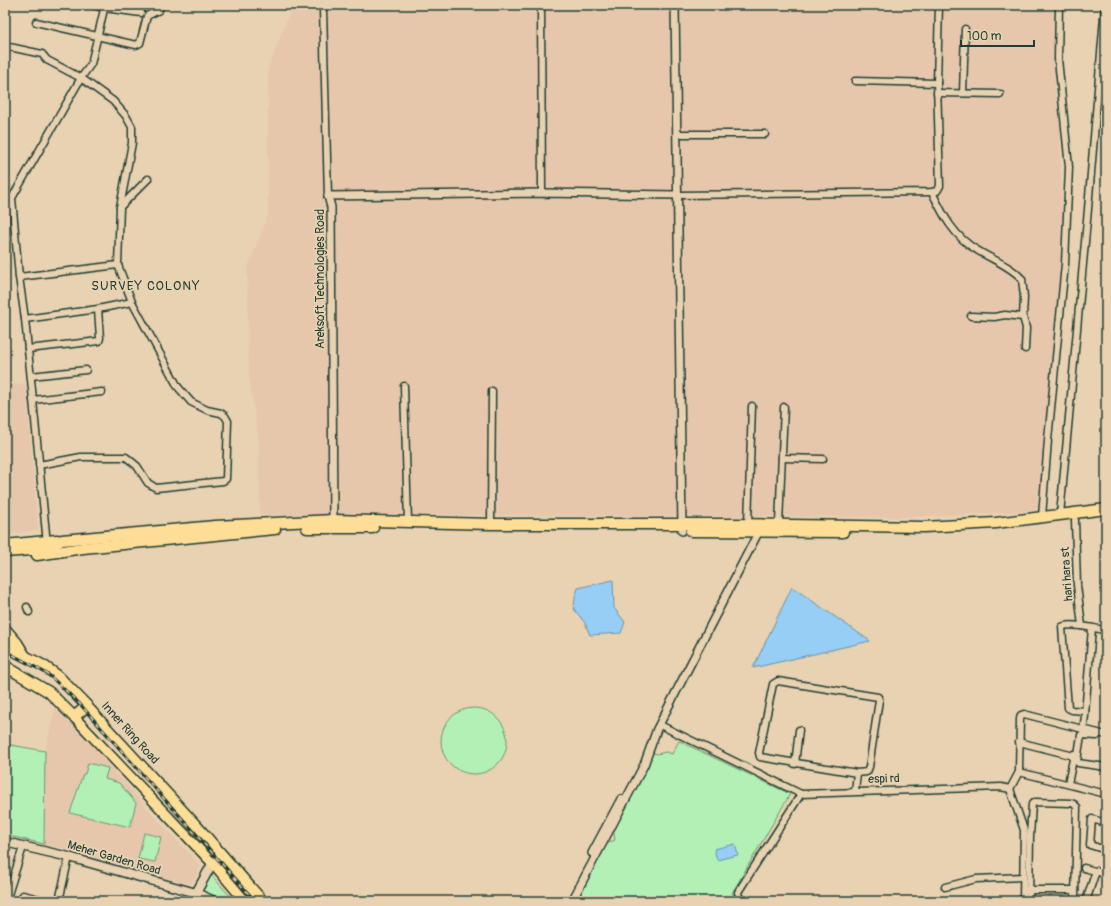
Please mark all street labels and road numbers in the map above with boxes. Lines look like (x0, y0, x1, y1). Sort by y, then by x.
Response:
street label: Areksoft Technologies Road (313, 209, 328, 349)
street label: hari hara st (1058, 546, 1076, 602)
street label: Inner Ring Road (98, 699, 162, 767)
street label: espi rd (868, 771, 900, 787)
street label: Meher Garden Road (66, 837, 163, 879)

